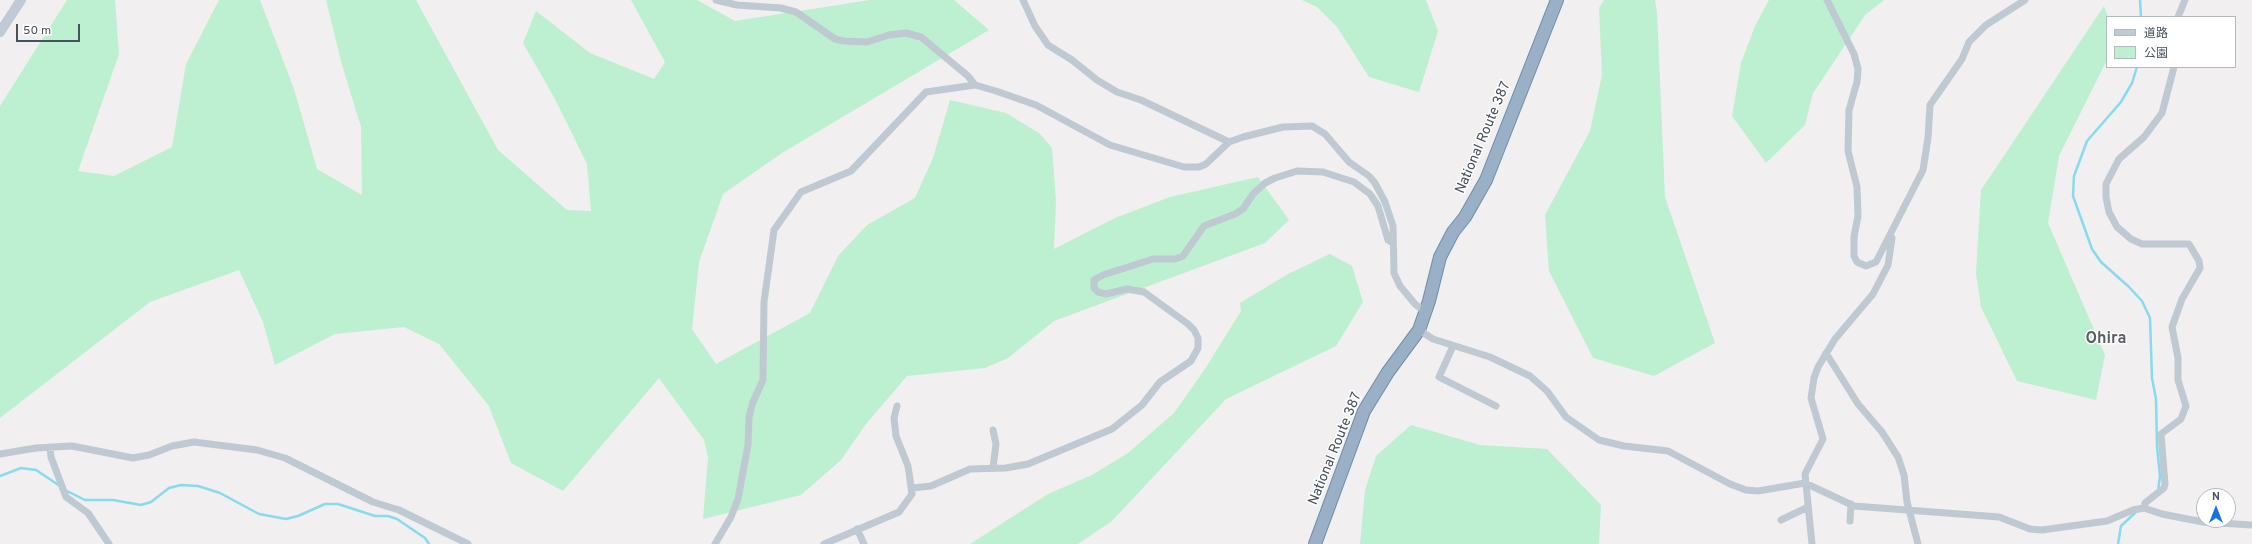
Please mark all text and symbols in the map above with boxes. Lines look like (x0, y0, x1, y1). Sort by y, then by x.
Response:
scale bar (18, 16, 82, 42)
legend (2106, 16, 2236, 68)
text: 50 m (23, 23, 51, 39)
text: 道路 (2144, 26, 2168, 42)
text: 公園 (2144, 46, 2168, 62)
street label: National Route 387 (1453, 79, 1515, 197)
district label: Ohira (2086, 330, 2126, 350)
street label: National Route 387 (1306, 390, 1366, 508)
north arrow (2196, 488, 2236, 528)
text: N (2212, 490, 2220, 504)

